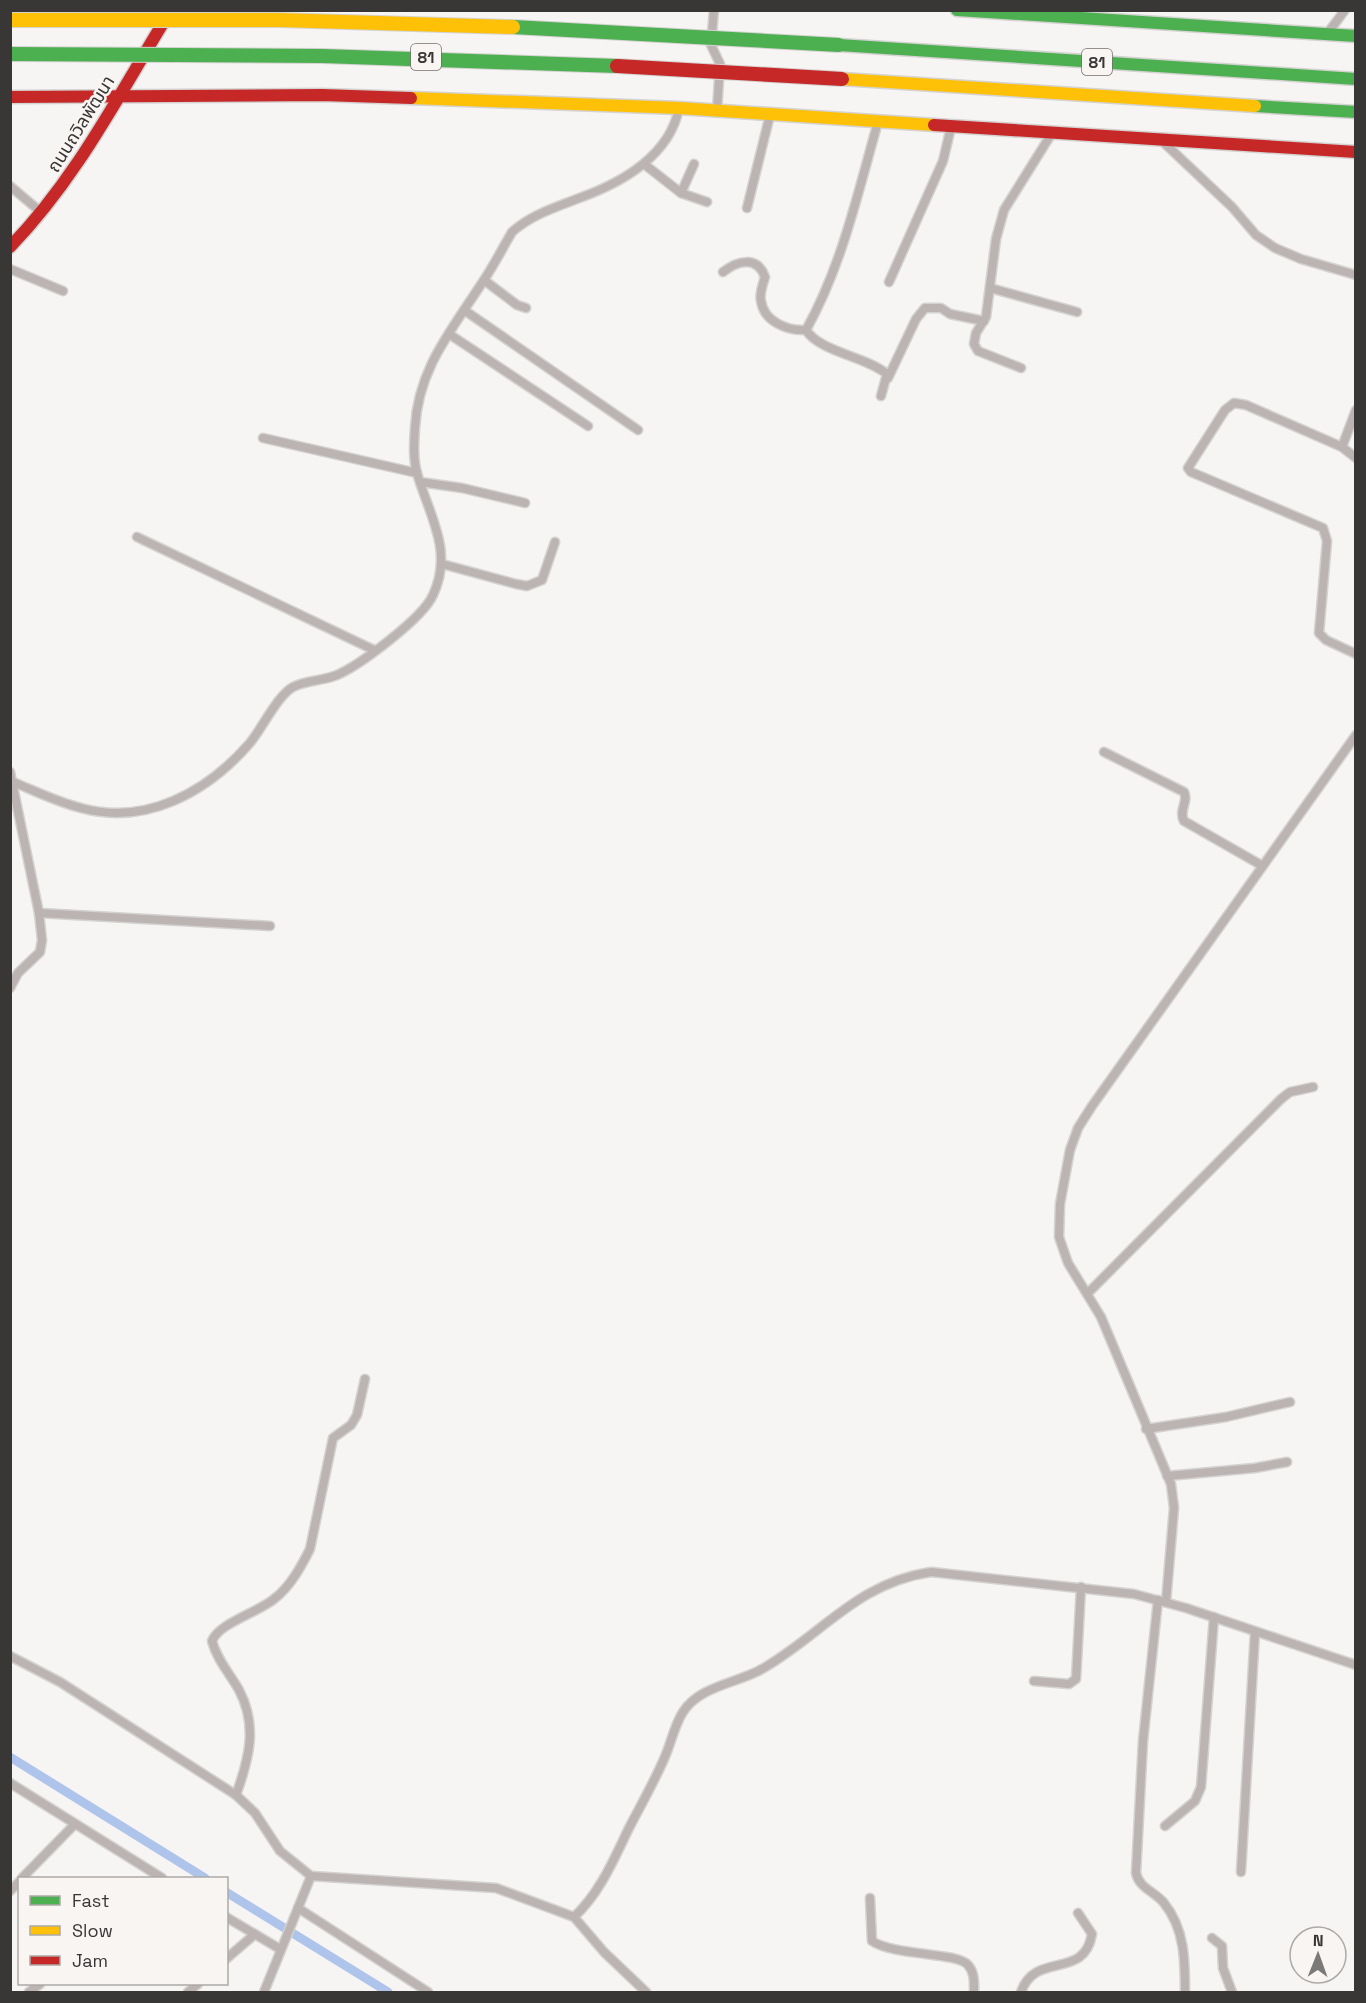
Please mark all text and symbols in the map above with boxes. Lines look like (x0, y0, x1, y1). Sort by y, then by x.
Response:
road number: 81 (411, 44, 441, 70)
road number: 81 (1082, 49, 1112, 75)
street label: ถนนถวิลพัฒนา (42, 71, 119, 176)
legend (18, 1877, 228, 1985)
text: Fast (72, 1889, 109, 1912)
text: Slow (72, 1919, 113, 1942)
north arrow (1288, 1925, 1348, 1985)
text: N (1313, 1930, 1324, 1951)
text: Jam (72, 1949, 108, 1972)

